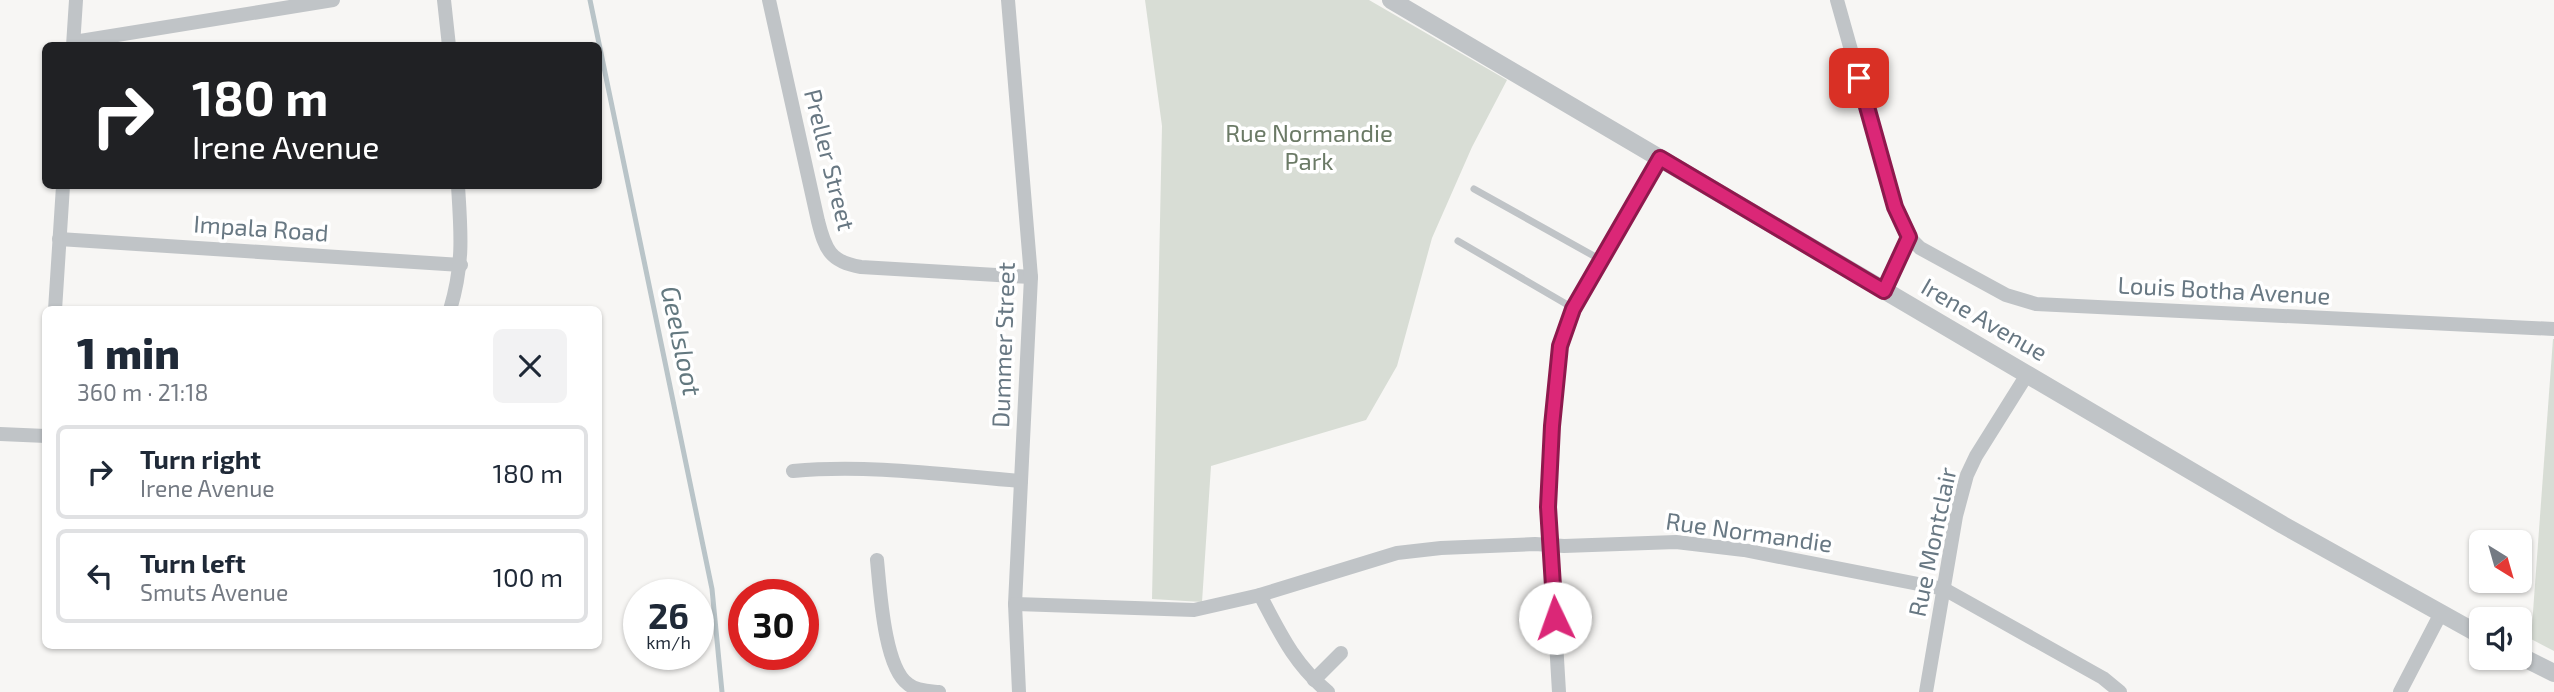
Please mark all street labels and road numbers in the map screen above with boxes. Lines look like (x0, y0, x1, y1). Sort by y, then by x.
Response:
street label: Preller Street (799, 86, 862, 233)
street label: Impala Road (193, 208, 330, 247)
street label: Dummer Street (985, 262, 1020, 428)
street label: Louis Botha Avenue (2117, 269, 2331, 310)
street label: Irene Avenue (1917, 271, 2053, 366)
street label: Rue Montclair (1902, 464, 1962, 619)
street label: Rue Normandie (1664, 505, 1834, 558)

